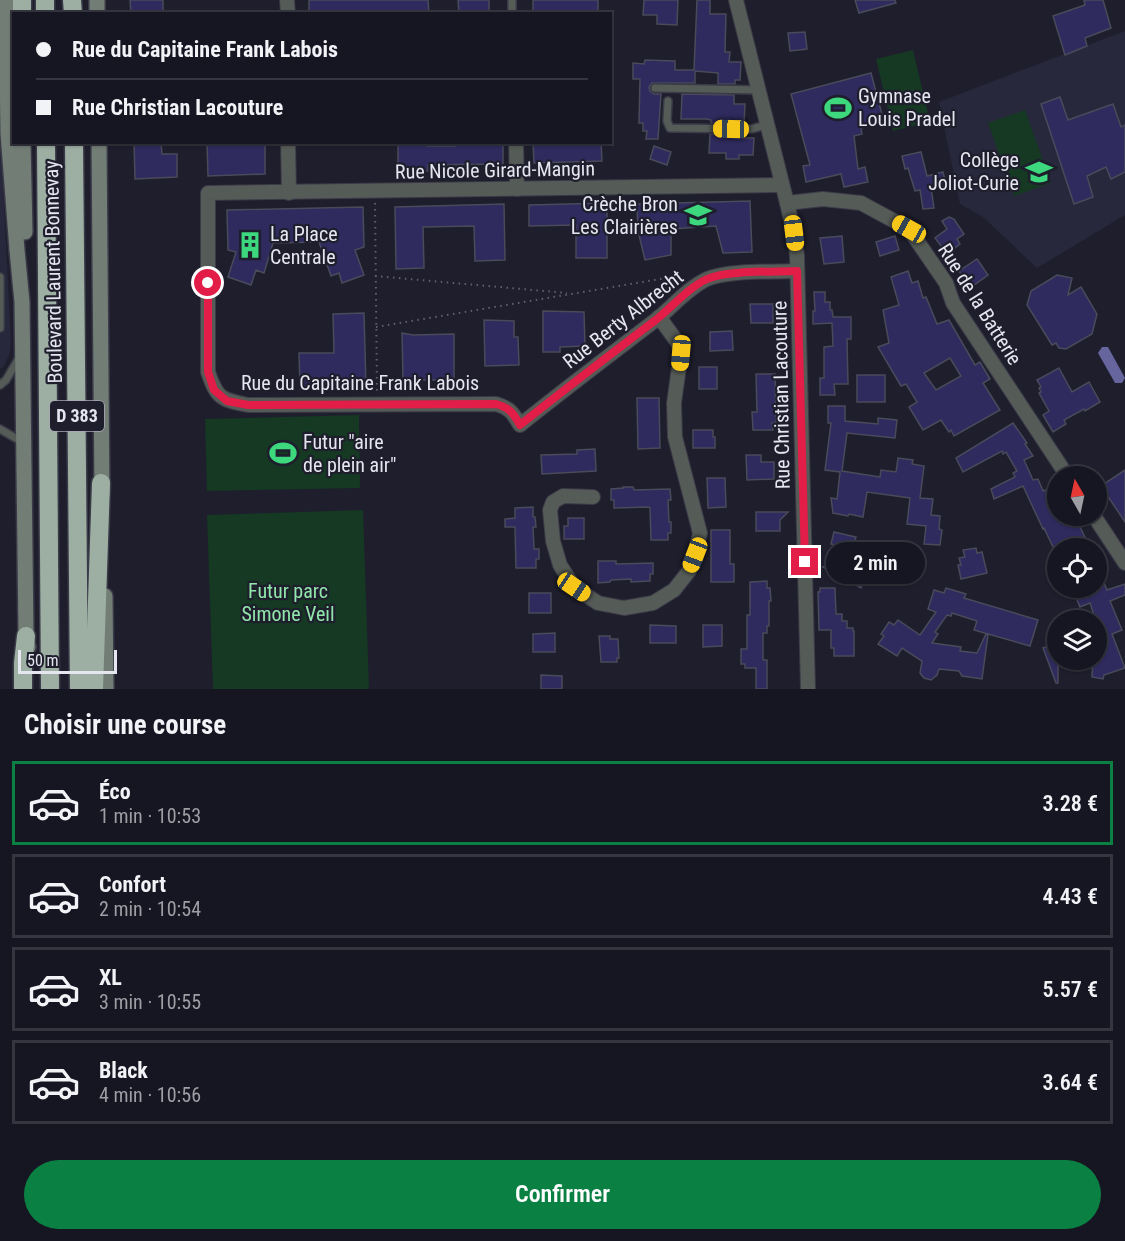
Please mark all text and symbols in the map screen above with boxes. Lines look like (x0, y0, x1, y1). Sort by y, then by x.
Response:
text: Rue du Capitaine Frank Labois (72, 37, 338, 62)
place label: Gymnase Louis Pradel (858, 84, 956, 131)
sports icon: Gymnase Louis Pradel (823, 93, 853, 123)
text: Rue Christian Lacouture (72, 95, 283, 120)
car (713, 120, 749, 138)
place label: Collège Joliot-Curie (928, 148, 1019, 195)
street label: Rue Nicole Girard-Mangin (395, 156, 595, 184)
school or university icon: Collège Joliot-Curie (1024, 157, 1054, 187)
street label: Boulevard Laurent Bonnevay (39, 160, 67, 384)
place label: Crèche Bron Les Clairières (571, 192, 678, 239)
school or university icon: Crèche Bron Les Clairières (683, 200, 713, 230)
car (889, 212, 929, 246)
car (783, 214, 805, 252)
place label: La Place Centrale (270, 222, 338, 269)
building icon: La Place Centrale (235, 230, 265, 260)
street label: Rue de la Batterie (933, 239, 1027, 369)
street label: Rue Berty Albrecht (558, 265, 688, 373)
route start (194, 269, 221, 296)
street label: Rue Christian Lacouture (767, 301, 795, 489)
car (670, 334, 692, 372)
street label: Rue du Capitaine Frank Labois (241, 371, 479, 395)
road number: D 383 (50, 401, 104, 431)
place label: Futur "aire de plein air" (303, 430, 396, 477)
sports icon: Futur "aire de plein air" (268, 438, 298, 468)
north arrow (1047, 466, 1107, 526)
map controls (1047, 466, 1107, 670)
car (680, 535, 710, 575)
button: locate (1047, 538, 1107, 598)
callout: 2 min (826, 541, 925, 583)
route end (791, 548, 818, 575)
text: 2 min (853, 551, 898, 575)
car (554, 569, 594, 605)
park label: Futur parc Simone Veil (241, 579, 335, 626)
button: layers (1047, 610, 1107, 670)
scale bar (18, 647, 117, 674)
text: 50 m (27, 651, 59, 670)
text: Choisir une course (24, 709, 226, 741)
icon: car (27, 776, 81, 830)
text: Éco (99, 779, 131, 804)
text: 3.28 € (1042, 791, 1098, 816)
text: 1 min · 10:53 (99, 804, 201, 828)
icon: car (27, 869, 81, 923)
text: Confort (99, 872, 166, 897)
text: 4.43 € (1042, 884, 1098, 909)
text: 2 min · 10:54 (99, 897, 201, 921)
icon: car (27, 962, 81, 1016)
text: XL (99, 965, 122, 990)
text: 5.57 € (1042, 977, 1098, 1002)
text: 3 min · 10:55 (99, 990, 201, 1014)
icon: car (27, 1055, 81, 1109)
text: Black (99, 1058, 148, 1083)
text: 3.64 € (1042, 1070, 1098, 1095)
text: 4 min · 10:56 (99, 1083, 201, 1107)
button: Confirmer (24, 1160, 1101, 1229)

